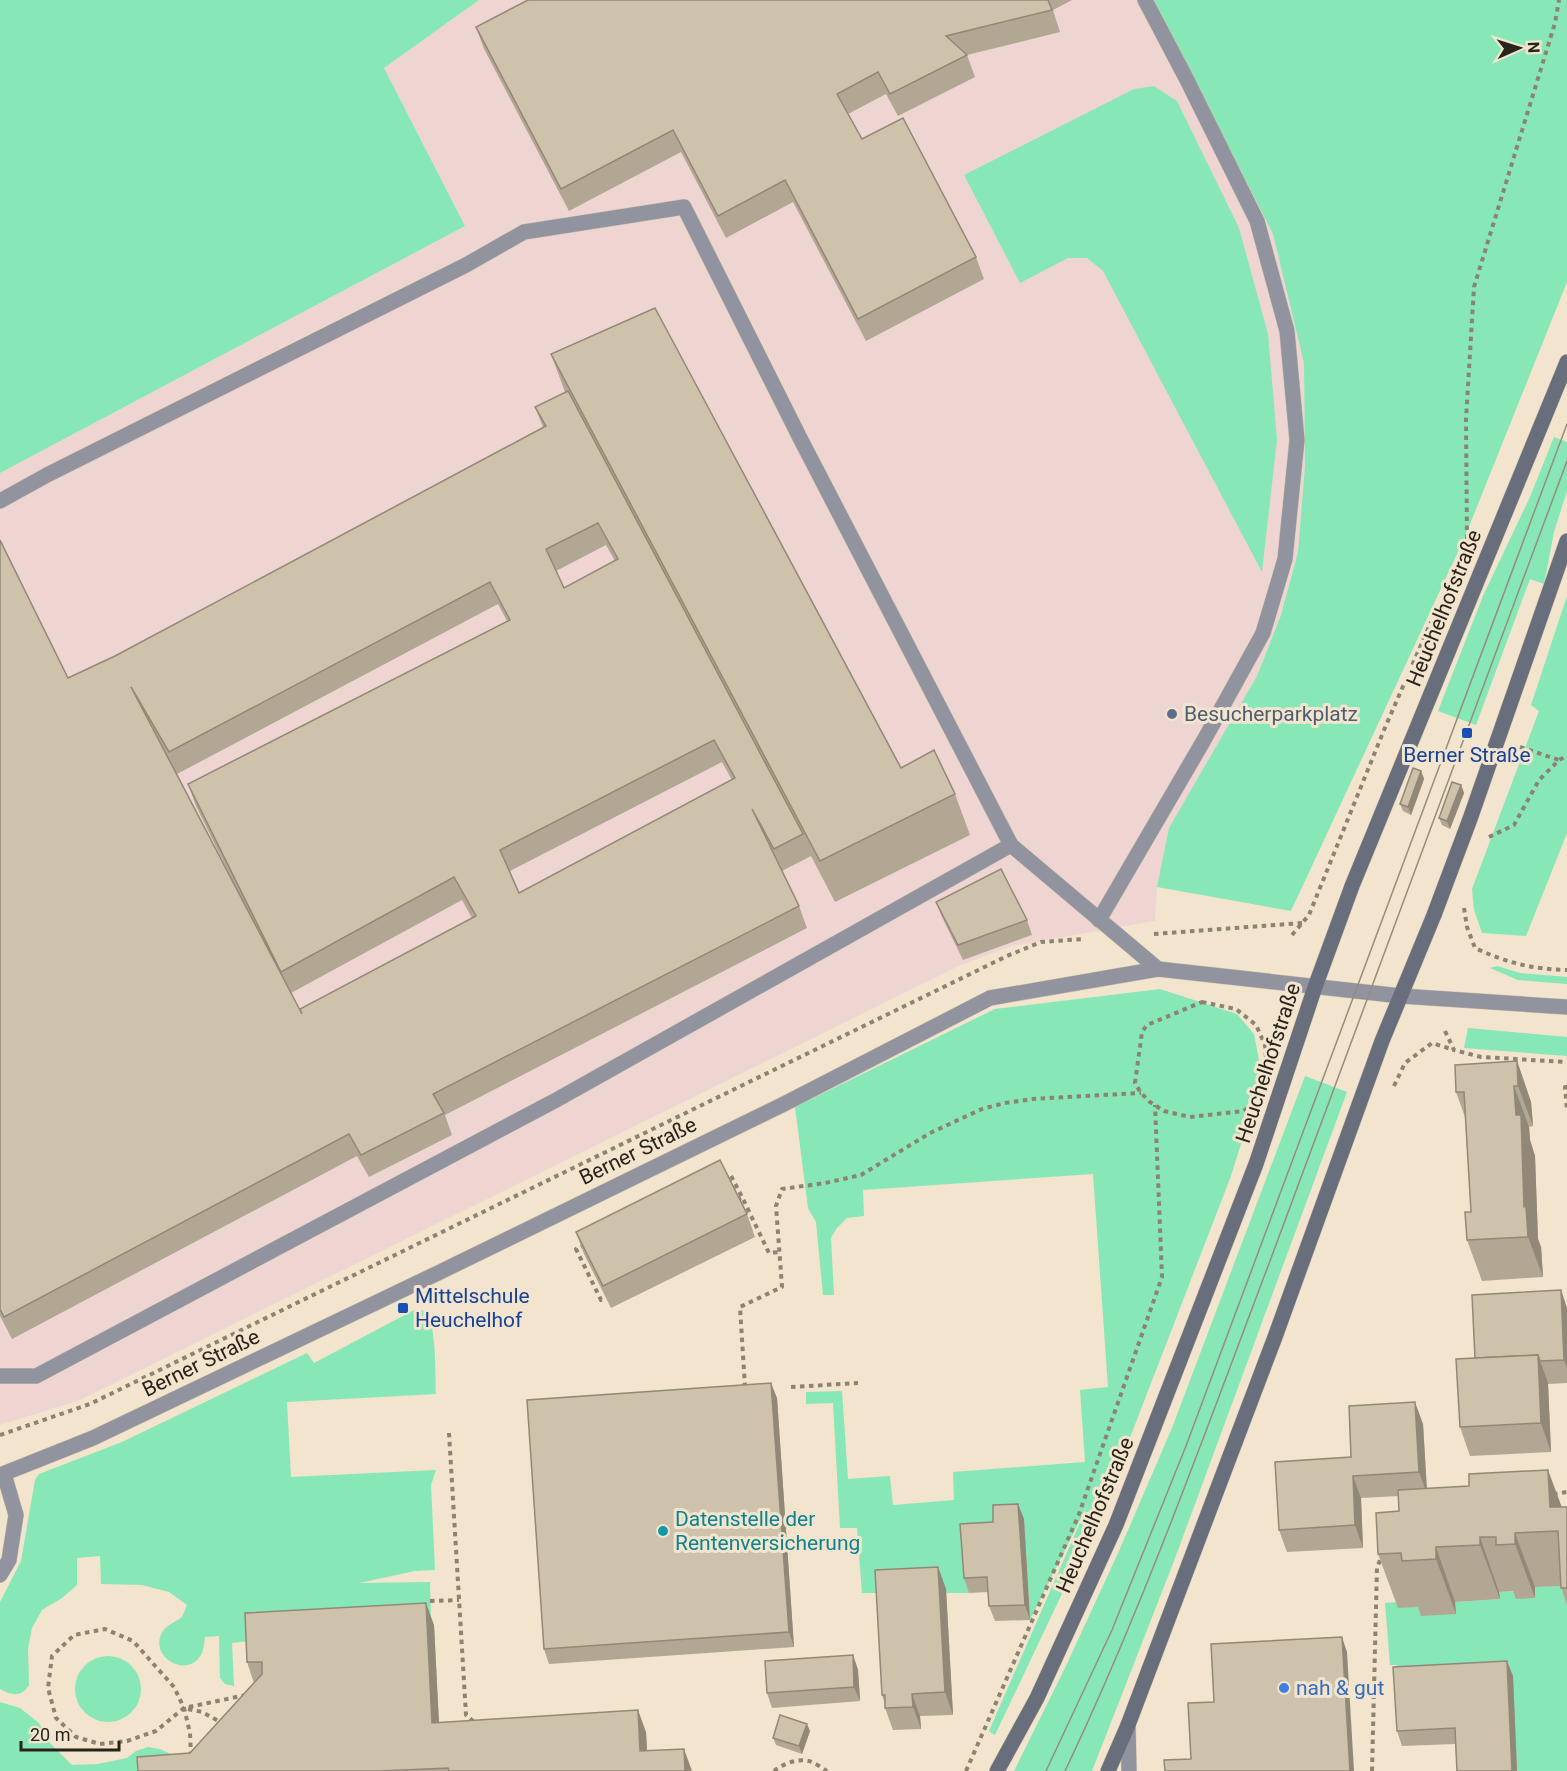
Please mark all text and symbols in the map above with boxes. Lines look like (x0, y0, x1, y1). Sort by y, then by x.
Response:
north arrow (1489, 18, 1549, 78)
text: N (1524, 41, 1543, 53)
street label: Heuchelhofstraße (1402, 526, 1486, 690)
place label: Besucherparkplatz (1184, 702, 1358, 726)
marker: Besucherparkplatz (1165, 707, 1179, 721)
marker: Berner Straße (1460, 726, 1474, 740)
place label: Berner Straße (1403, 743, 1531, 767)
street label: Heuchelhofstraße (1231, 980, 1305, 1146)
street label: Berner Straße (575, 1112, 701, 1190)
place label: Mittelschule Heuchelhof (415, 1284, 530, 1332)
marker: Mittelschule Heuchelhof (396, 1301, 410, 1315)
street label: Berner Straße (138, 1324, 264, 1402)
street label: Heuchelhofstraße (1051, 1434, 1139, 1596)
place label: Datenstelle der Rentenversicherung (675, 1507, 860, 1555)
marker: Datenstelle der Rentenversicherung (656, 1524, 670, 1538)
place label: nah & gut (1296, 1676, 1384, 1700)
marker: nah & gut (1277, 1681, 1291, 1695)
scale bar (21, 1714, 118, 1752)
text: 20 m (30, 1724, 70, 1745)

